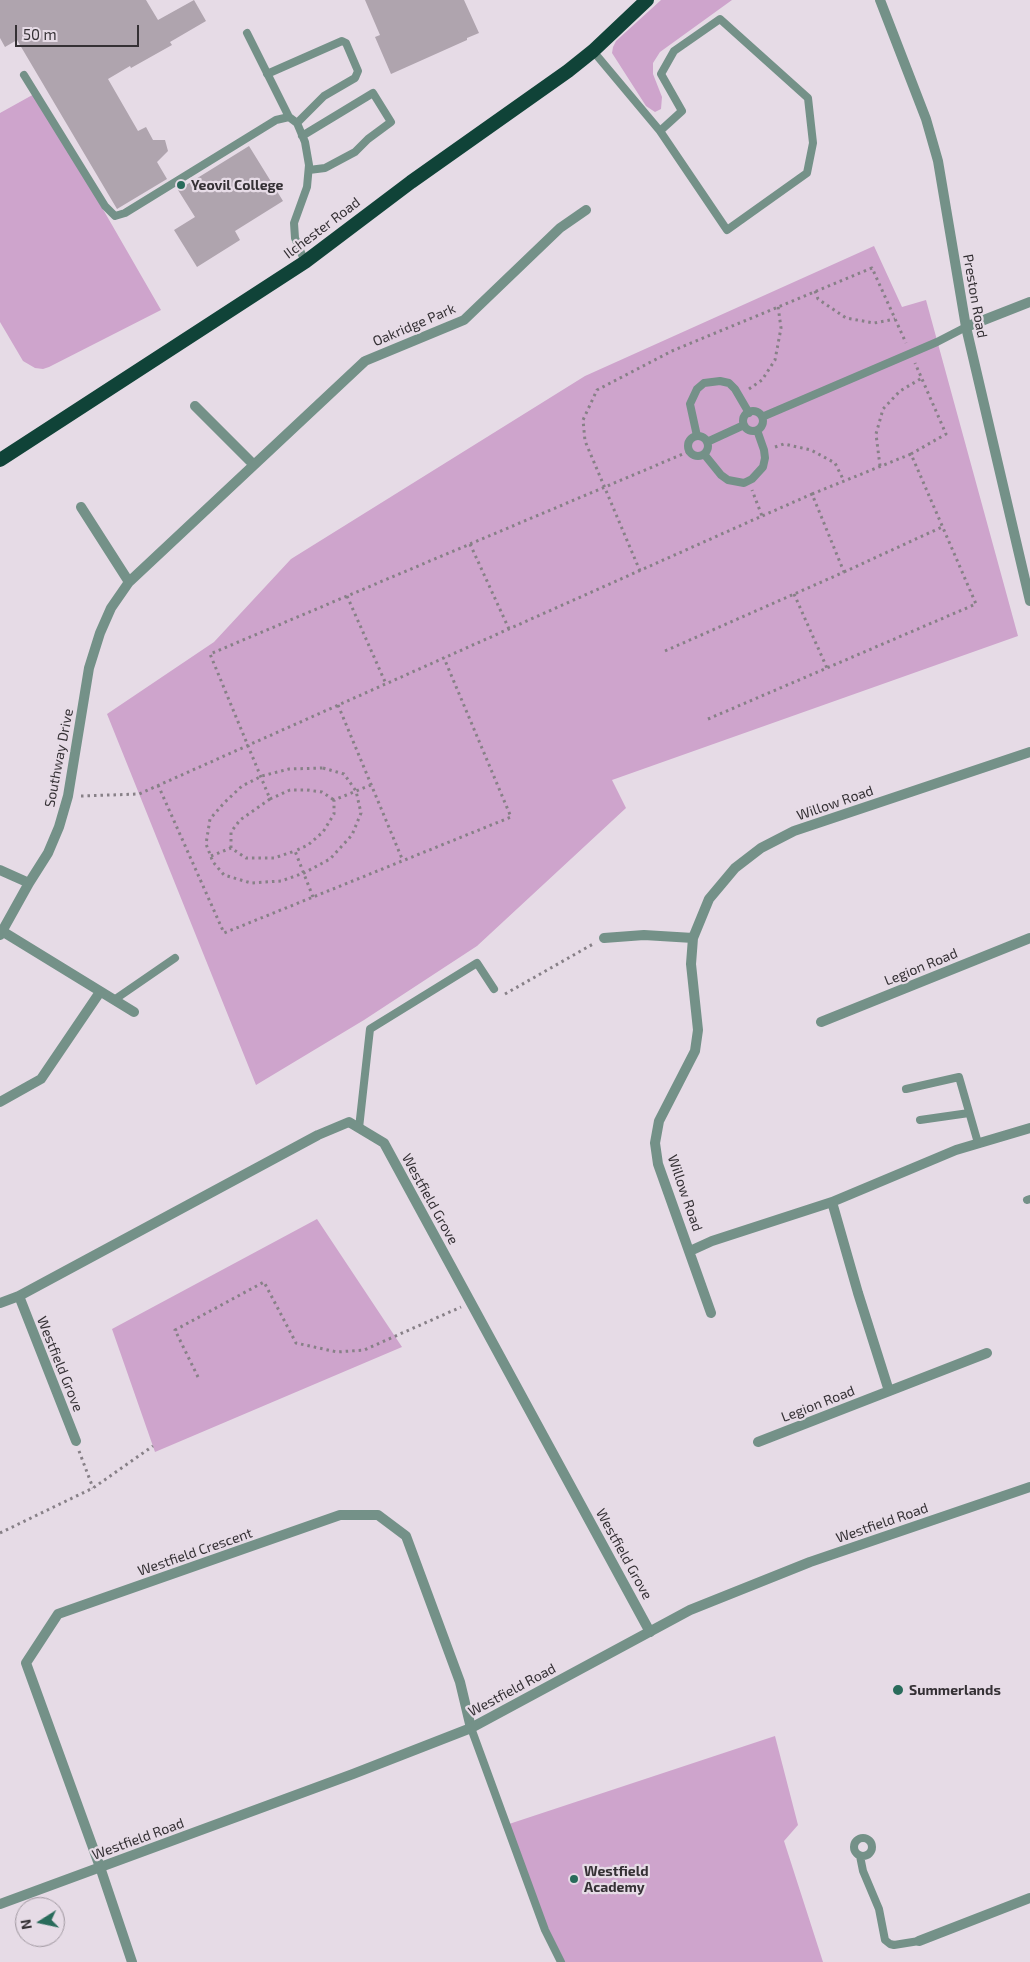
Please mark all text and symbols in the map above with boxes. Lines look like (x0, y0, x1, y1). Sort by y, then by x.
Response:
scale bar (18, 15, 141, 47)
text: 50 m (23, 25, 57, 43)
place label: Yeovil College (191, 177, 283, 193)
marker: Yeovil College (175, 179, 187, 191)
street label: Ilchester Road (281, 194, 363, 262)
street label: Preston Road (959, 253, 991, 339)
street label: Oakridge Park (370, 300, 458, 350)
street label: Southway Drive (41, 707, 77, 809)
street label: Willow Road (795, 782, 875, 824)
street label: Legion Road (882, 945, 960, 989)
street label: Westfield Grove (398, 1151, 462, 1247)
street label: Willow Road (664, 1153, 706, 1233)
street label: Westfield Grove (33, 1314, 87, 1414)
street label: Legion Road (779, 1382, 857, 1426)
street label: Westfield Road (834, 1499, 930, 1547)
street label: Westfield Grove (592, 1506, 656, 1602)
street label: Westfield Crescent (136, 1525, 254, 1579)
street label: Westfield Road (465, 1660, 559, 1720)
place label: Summerlands (909, 1682, 1001, 1698)
marker: Summerlands (891, 1683, 905, 1697)
street label: Westfield Road (90, 1815, 186, 1863)
place label: Westfield Academy (584, 1863, 649, 1895)
marker: Westfield Academy (568, 1873, 580, 1885)
north arrow (15, 1897, 65, 1947)
text: N (16, 1918, 35, 1931)

